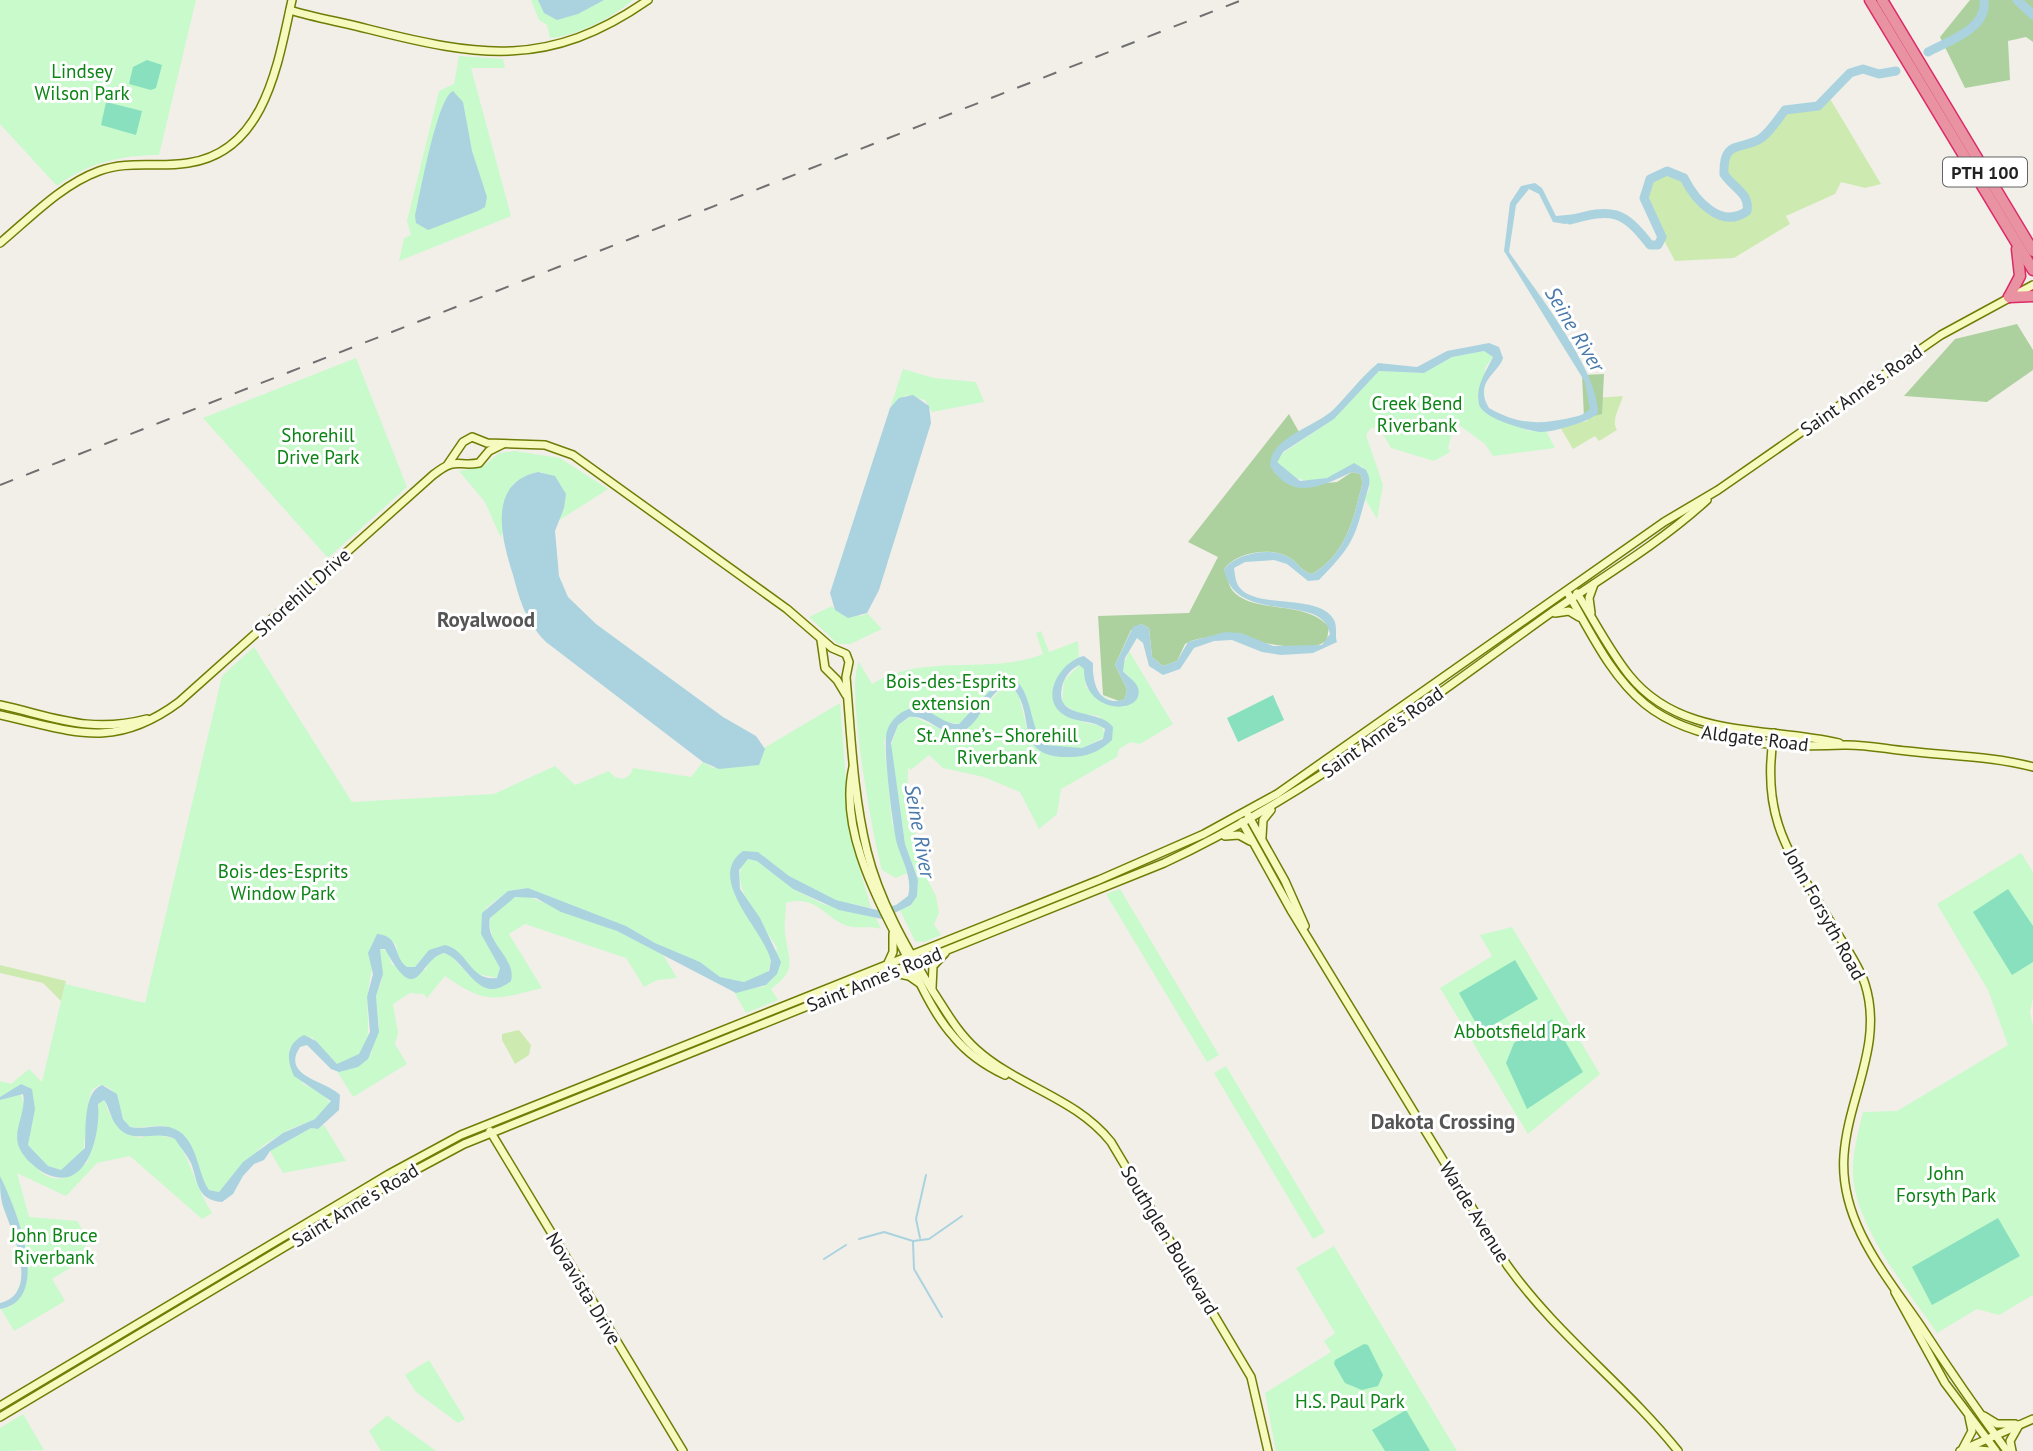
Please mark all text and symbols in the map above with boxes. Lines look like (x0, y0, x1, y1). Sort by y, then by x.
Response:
park label: Lindsey Wilson Park (35, 59, 129, 105)
road number: PTH 100 (1943, 158, 2027, 187)
water label: Seine River (1539, 281, 1612, 378)
street label: Saint Anne's Road (1795, 339, 1927, 441)
park label: Creek Bend Riverbank (1371, 391, 1463, 437)
park label: Shorehill Drive Park (277, 423, 359, 469)
street label: Shorehill Drive (249, 543, 355, 641)
district label: Royalwood (437, 606, 535, 633)
park label: Bois-des-Esprits extension (886, 669, 1016, 715)
street label: Saint Anne's Road (1316, 681, 1448, 783)
street label: Aldgate Road (1700, 720, 1810, 756)
park label: St. Anne’s–Shorehill Riverbank (916, 723, 1078, 769)
water label: Seine River (898, 782, 942, 882)
street label: John Forsyth Road (1778, 843, 1871, 984)
park label: Bois-des-Esprits Window Park (218, 859, 348, 905)
street label: Saint Anne's Road (803, 941, 945, 1017)
park label: Abbotsfield Park (1454, 1019, 1586, 1043)
district label: Dakota Crossing (1371, 1108, 1515, 1135)
street label: Warde Avenue (1434, 1157, 1516, 1267)
street label: Saint Anne's Road (287, 1158, 423, 1252)
street label: Southglen Boulevard (1116, 1161, 1224, 1319)
park label: John Forsyth Park (1896, 1161, 1996, 1207)
park label: John Bruce Riverbank (9, 1223, 98, 1269)
street label: Novavista Drive (541, 1227, 627, 1349)
park label: H.S. Paul Park (1295, 1389, 1405, 1413)

